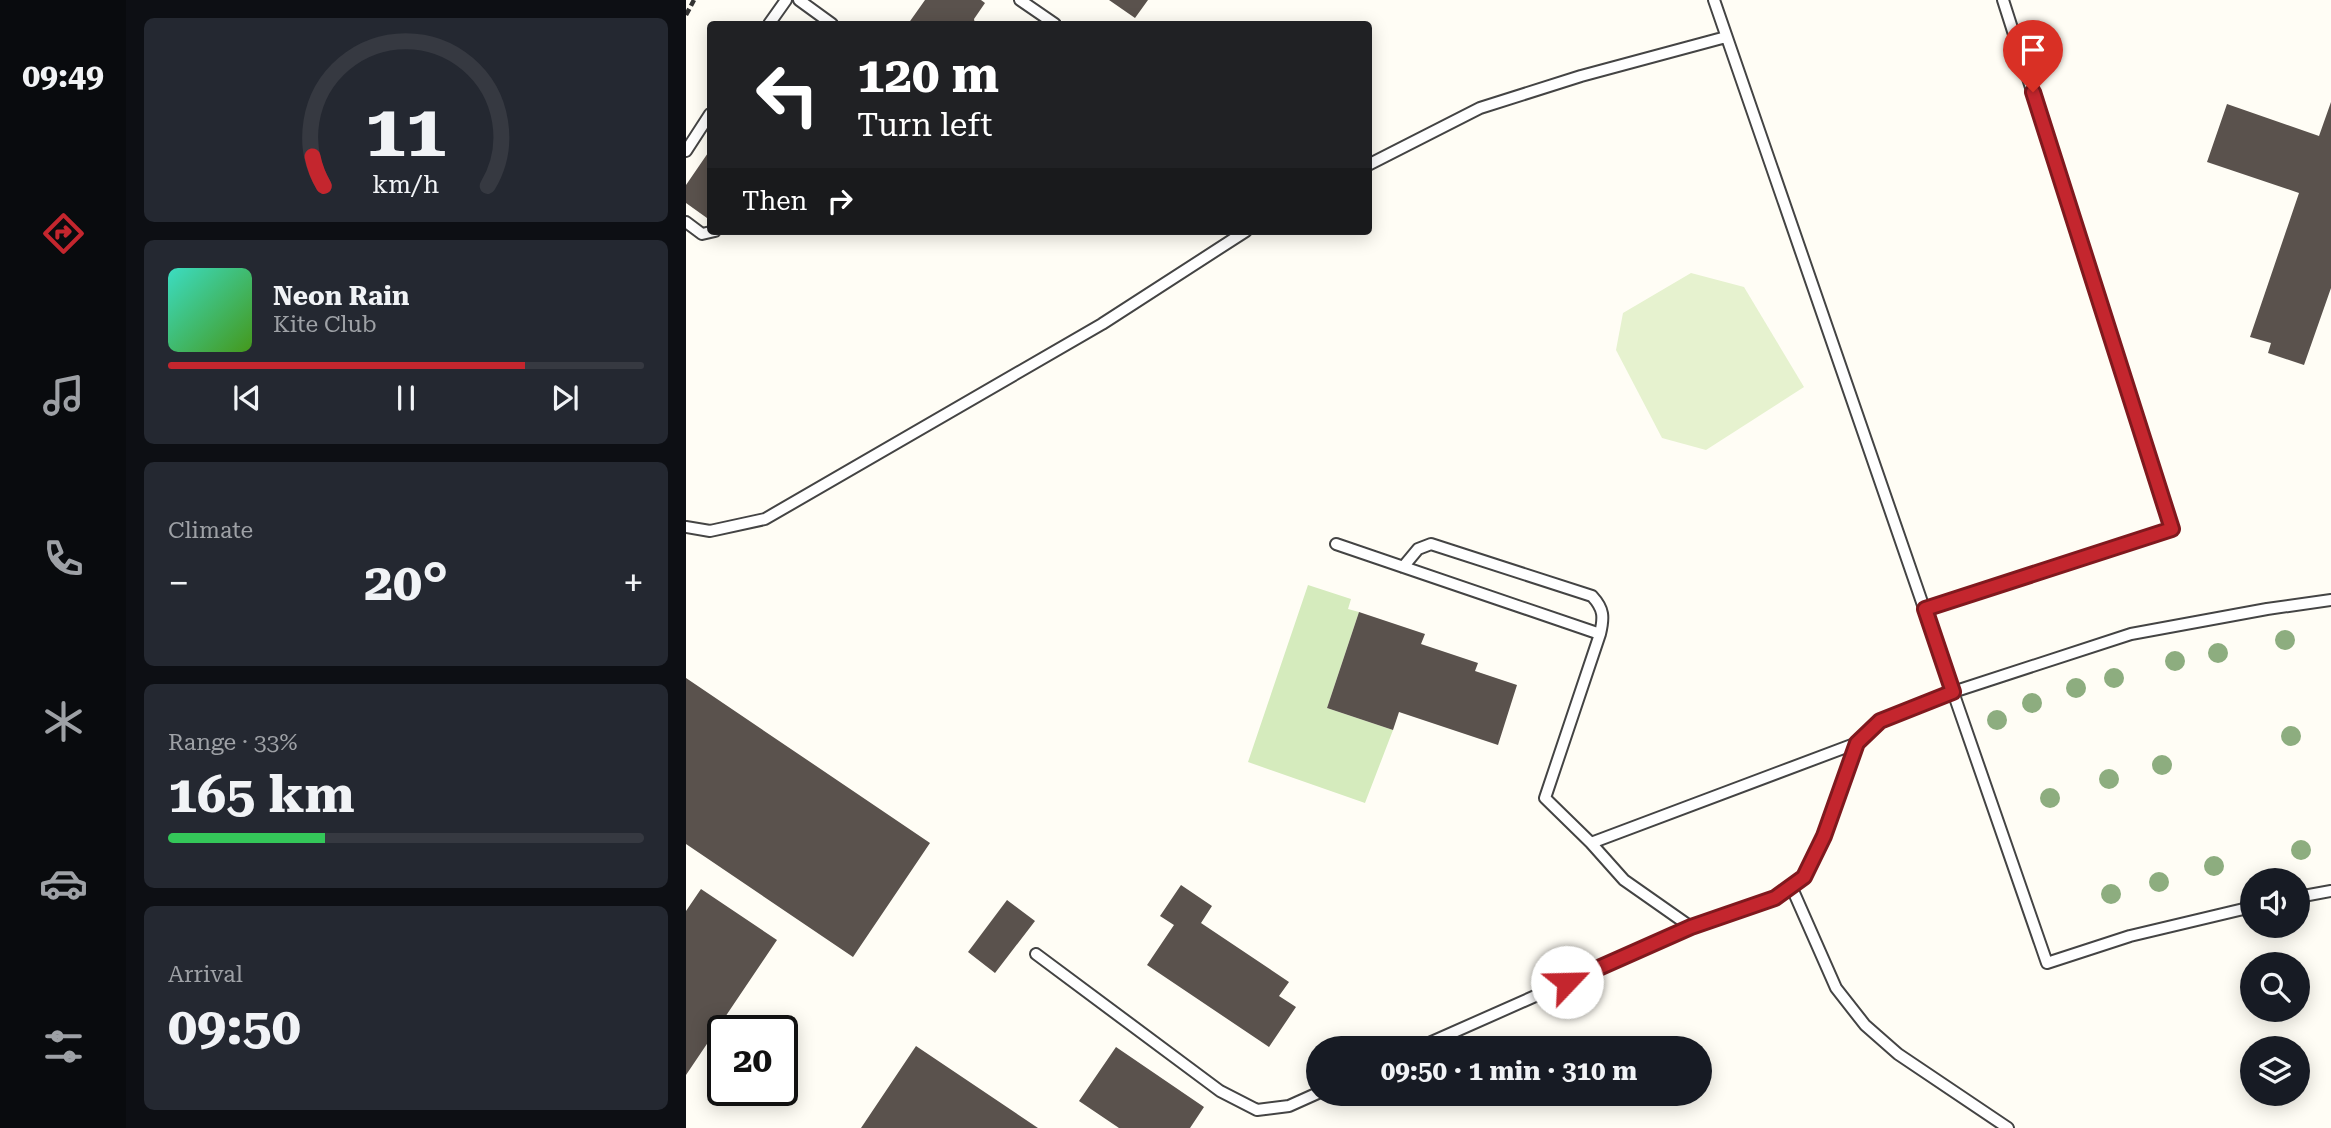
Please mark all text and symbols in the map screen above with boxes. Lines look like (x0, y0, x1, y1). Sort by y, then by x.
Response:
pin (2003, 20, 2063, 92)
icon: arrive (2014, 31, 2052, 69)
text: 120 m (857, 47, 999, 104)
icon: left (742, 49, 833, 140)
text: 09:49 (22, 57, 104, 95)
text: 11 (365, 89, 447, 174)
text: Turn left (857, 106, 992, 144)
text: km/h (373, 170, 439, 199)
icon: right (821, 182, 859, 220)
text: Then (742, 186, 807, 216)
icon: directions (39, 209, 88, 258)
text: Neon Rain (273, 281, 409, 311)
text: Kite Club (273, 311, 377, 338)
icon: music (39, 371, 88, 420)
icon: previous (228, 379, 266, 417)
icon: pause (387, 379, 425, 417)
icon: next (546, 379, 584, 417)
text: Climate (168, 517, 253, 544)
icon: phone (39, 534, 88, 583)
text: 20° (364, 552, 448, 613)
text: − (168, 561, 189, 605)
text: + (623, 561, 644, 605)
icon: climate (39, 697, 88, 746)
text: Range · 33% (168, 729, 297, 756)
text: 165 km (168, 764, 355, 825)
icon: car (39, 859, 88, 908)
map controls (2240, 868, 2310, 1106)
button: sound (2240, 868, 2310, 938)
position arrow (1530, 945, 1604, 1019)
button: search (2240, 952, 2310, 1022)
text: Arrival (168, 961, 243, 988)
text: 09:50 (168, 996, 301, 1057)
speed limit sign: 20 (707, 1015, 798, 1106)
icon: filters (39, 1022, 88, 1071)
button: layers (2240, 1036, 2310, 1106)
text: 09:50 · 1 min · 310 m (1381, 1056, 1637, 1086)

